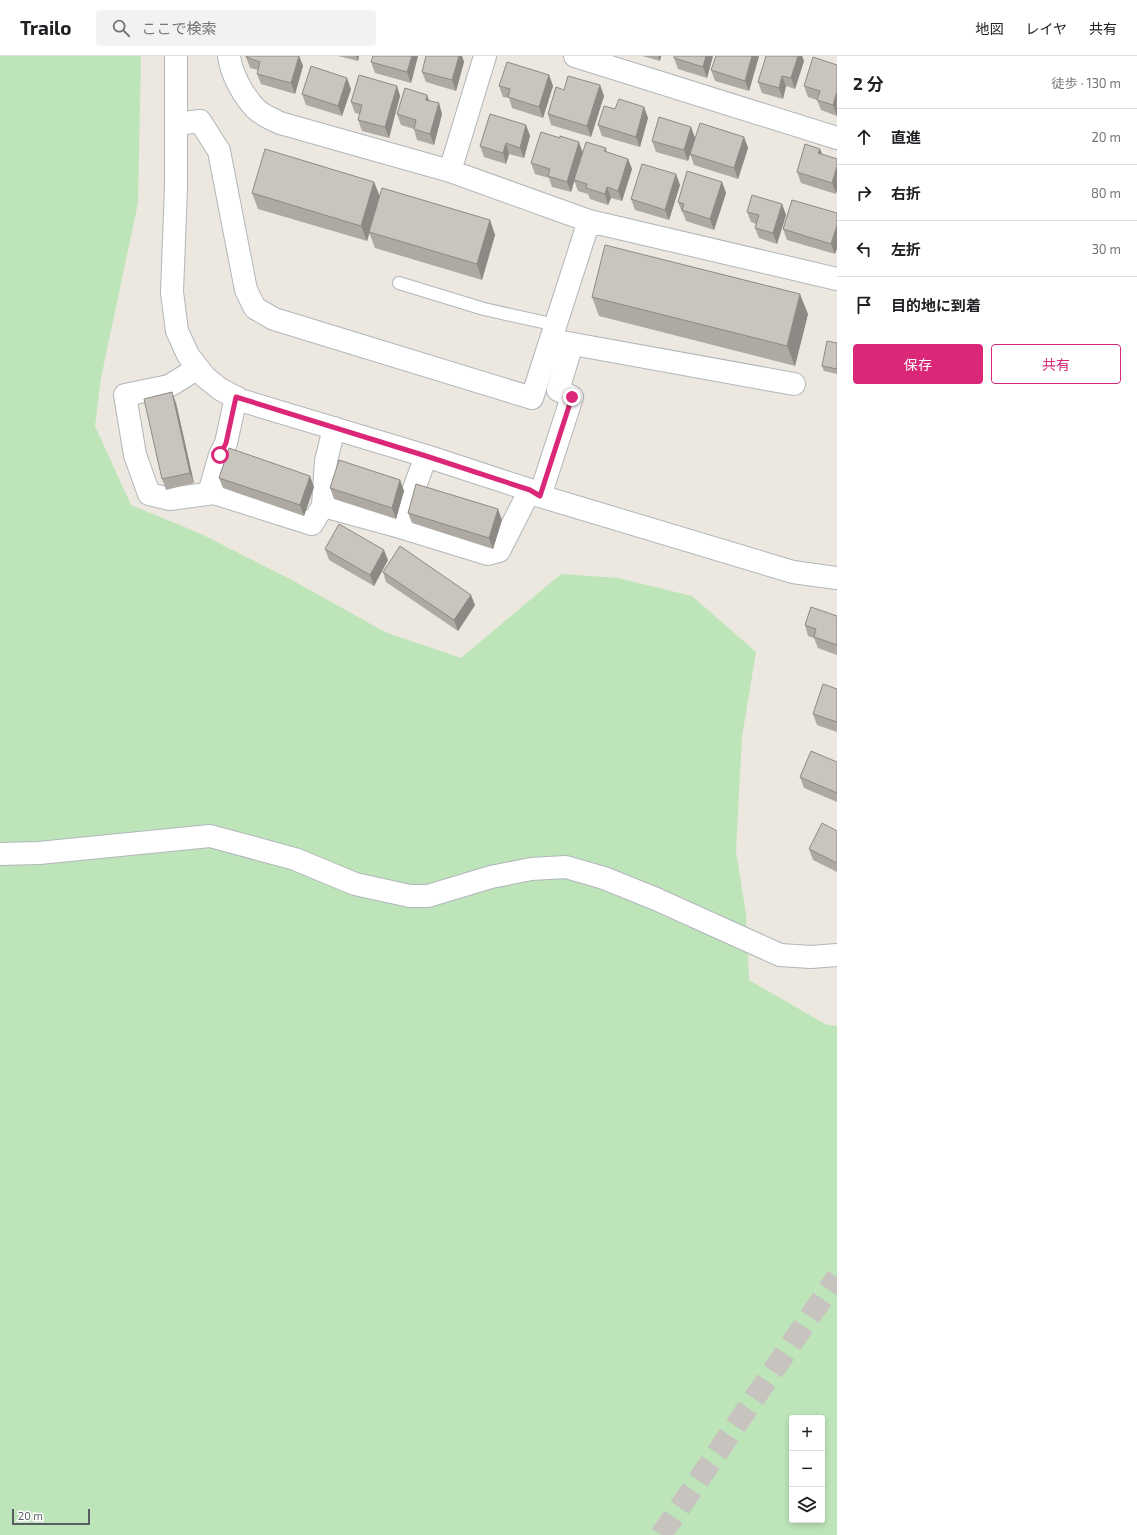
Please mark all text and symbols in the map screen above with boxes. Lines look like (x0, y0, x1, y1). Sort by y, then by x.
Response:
search box (96, 10, 376, 46)
text: Trailo (20, 16, 72, 39)
icon: search (110, 17, 132, 39)
text: ここで検索 (142, 19, 217, 37)
text: 地図 (975, 20, 1003, 37)
text: レイヤ (1025, 20, 1067, 37)
text: 共有 (1089, 20, 1117, 37)
text: 2 分 (853, 73, 884, 93)
text: 徒歩 · 130 m (1052, 75, 1121, 91)
icon: ahead (853, 126, 875, 148)
text: 直進 (891, 128, 921, 146)
text: 20 m (1092, 129, 1121, 145)
icon: right (853, 182, 875, 204)
text: 右折 (891, 184, 921, 202)
text: 80 m (1091, 185, 1121, 201)
icon: left (853, 238, 875, 260)
text: 左折 (891, 240, 921, 258)
text: 30 m (1092, 241, 1121, 257)
icon: arrive (853, 294, 875, 316)
text: 目的地に到着 (891, 296, 981, 314)
button: 保存 (853, 344, 983, 384)
button: 共有 (991, 344, 1121, 384)
route end (563, 388, 581, 406)
route start (211, 446, 229, 464)
map controls (789, 1415, 825, 1523)
button: + (789, 1415, 825, 1451)
button: − (789, 1451, 825, 1487)
button: layers (789, 1487, 825, 1523)
scale bar (12, 1507, 90, 1526)
text: 20 m (18, 1509, 43, 1522)

